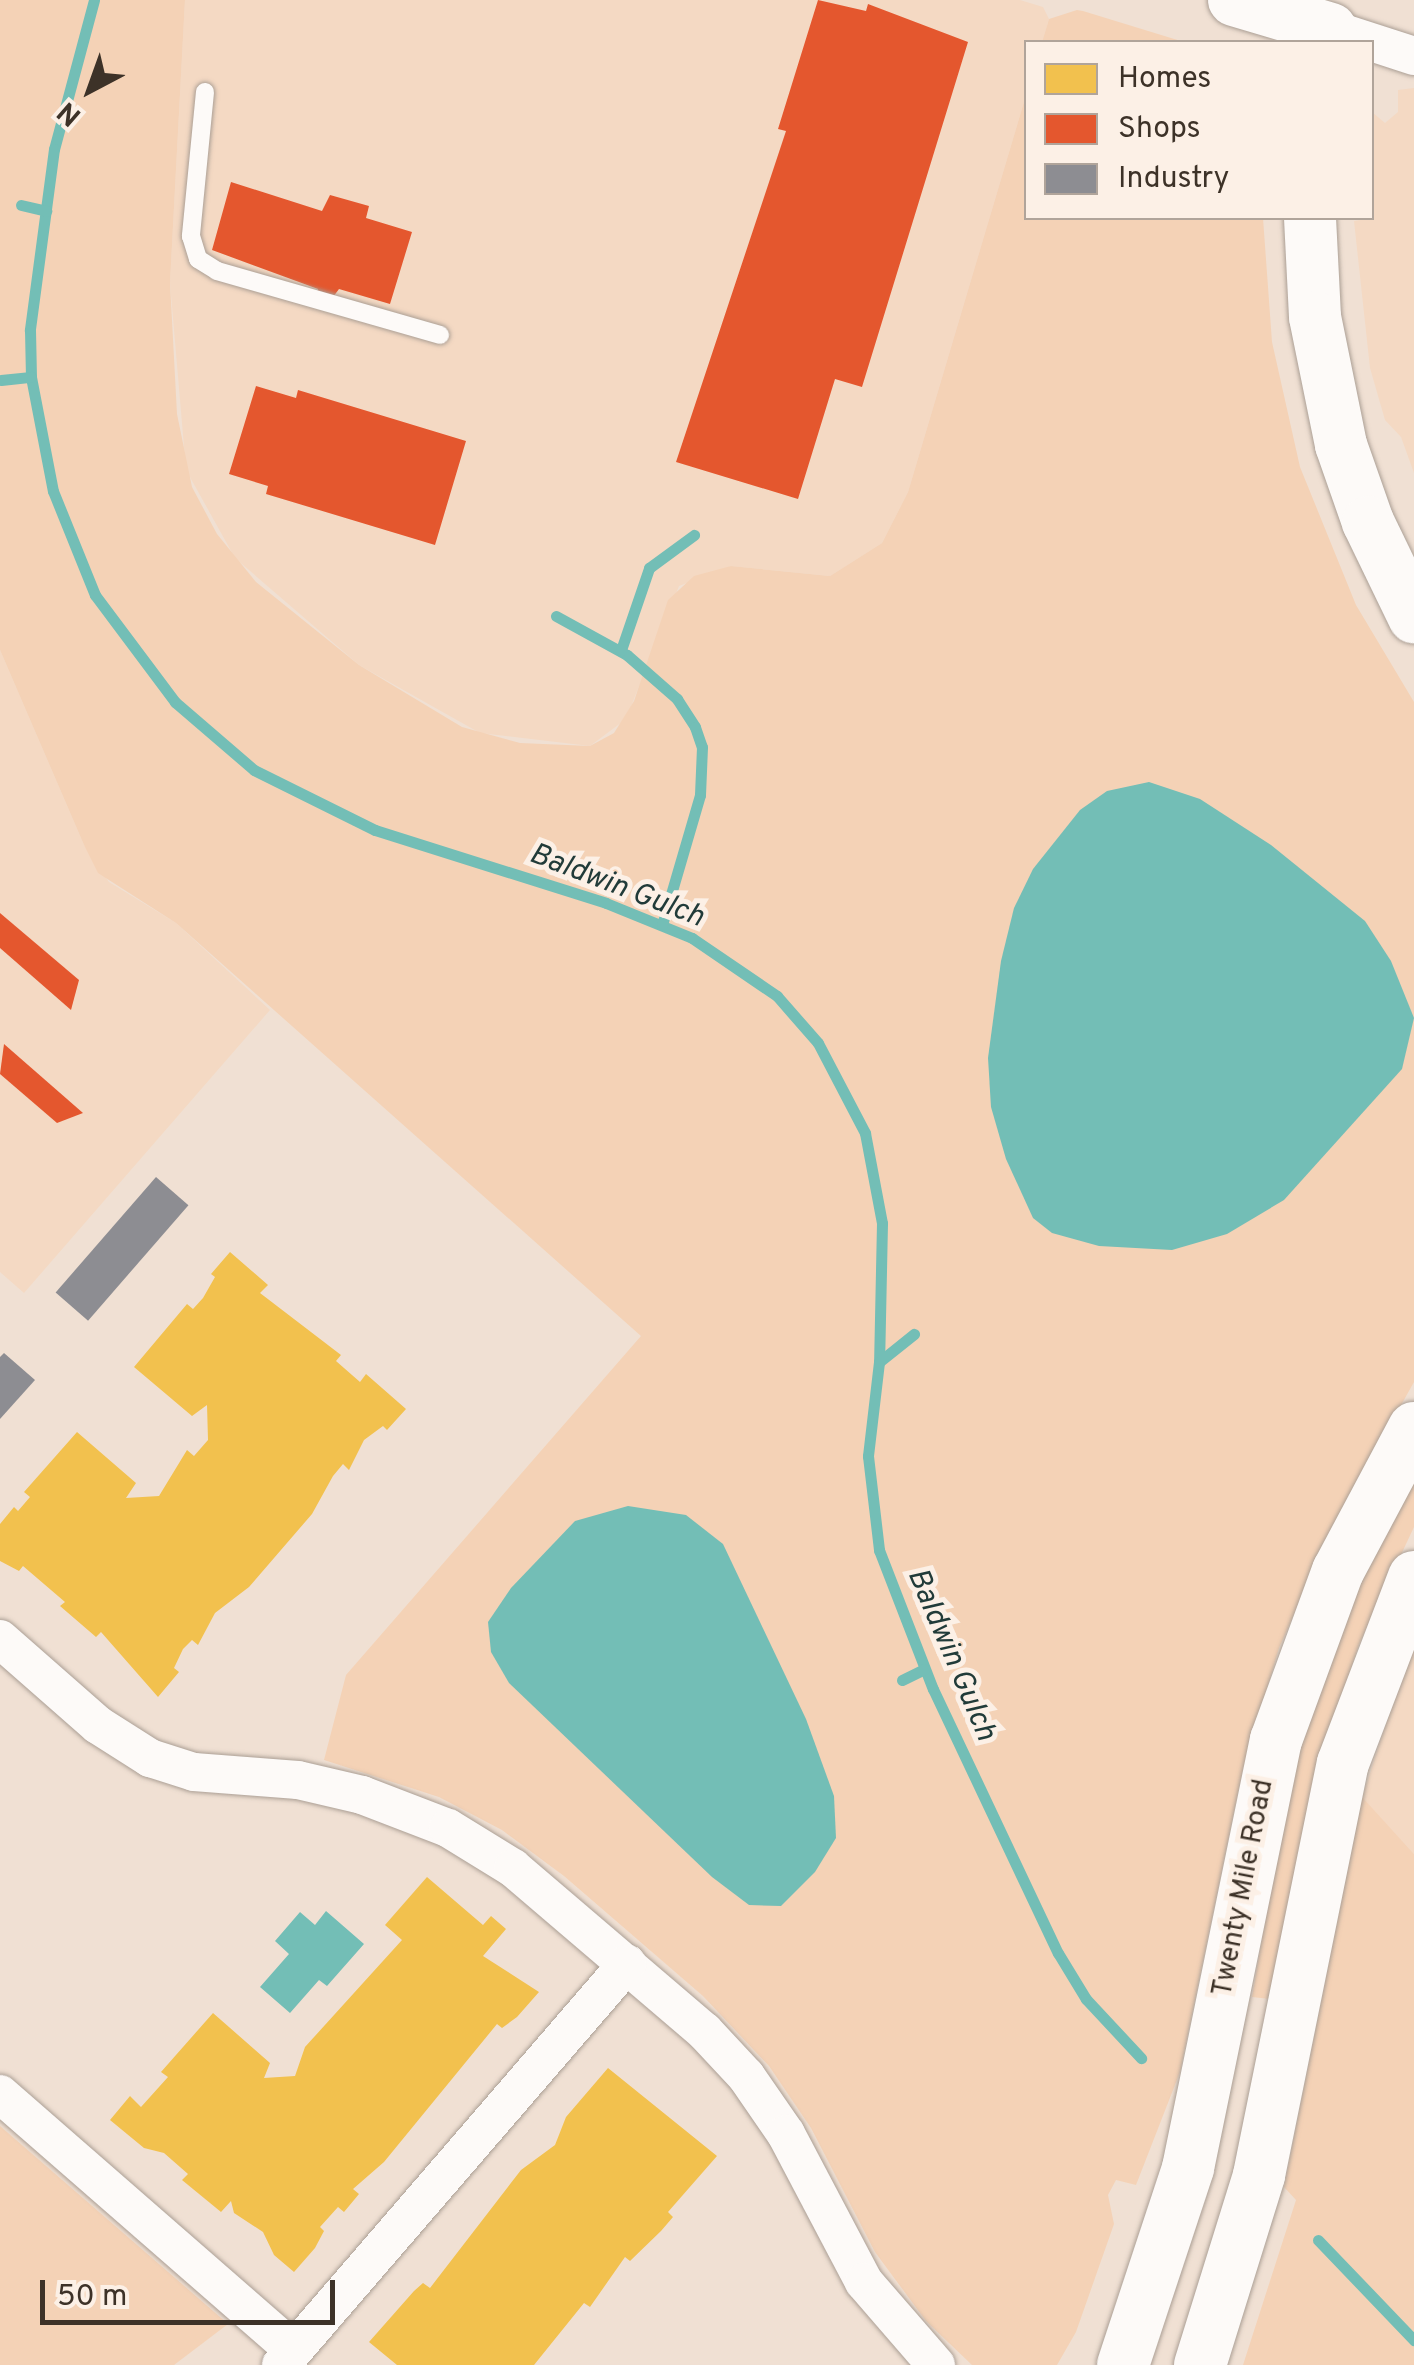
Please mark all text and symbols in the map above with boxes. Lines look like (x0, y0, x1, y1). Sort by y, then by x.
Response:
north arrow (40, 40, 140, 140)
legend (1024, 40, 1374, 220)
text: Homes (1118, 61, 1211, 98)
text: N (51, 92, 90, 133)
text: Shops (1118, 111, 1201, 148)
text: Industry (1118, 161, 1229, 198)
water label: Baldwin Gulch (524, 837, 708, 937)
water label: Baldwin Gulch (898, 1563, 1002, 1747)
street label: Twenty Mile Road (1206, 1777, 1282, 1999)
scale bar (45, 2260, 340, 2322)
text: 50 m (57, 2279, 127, 2316)

